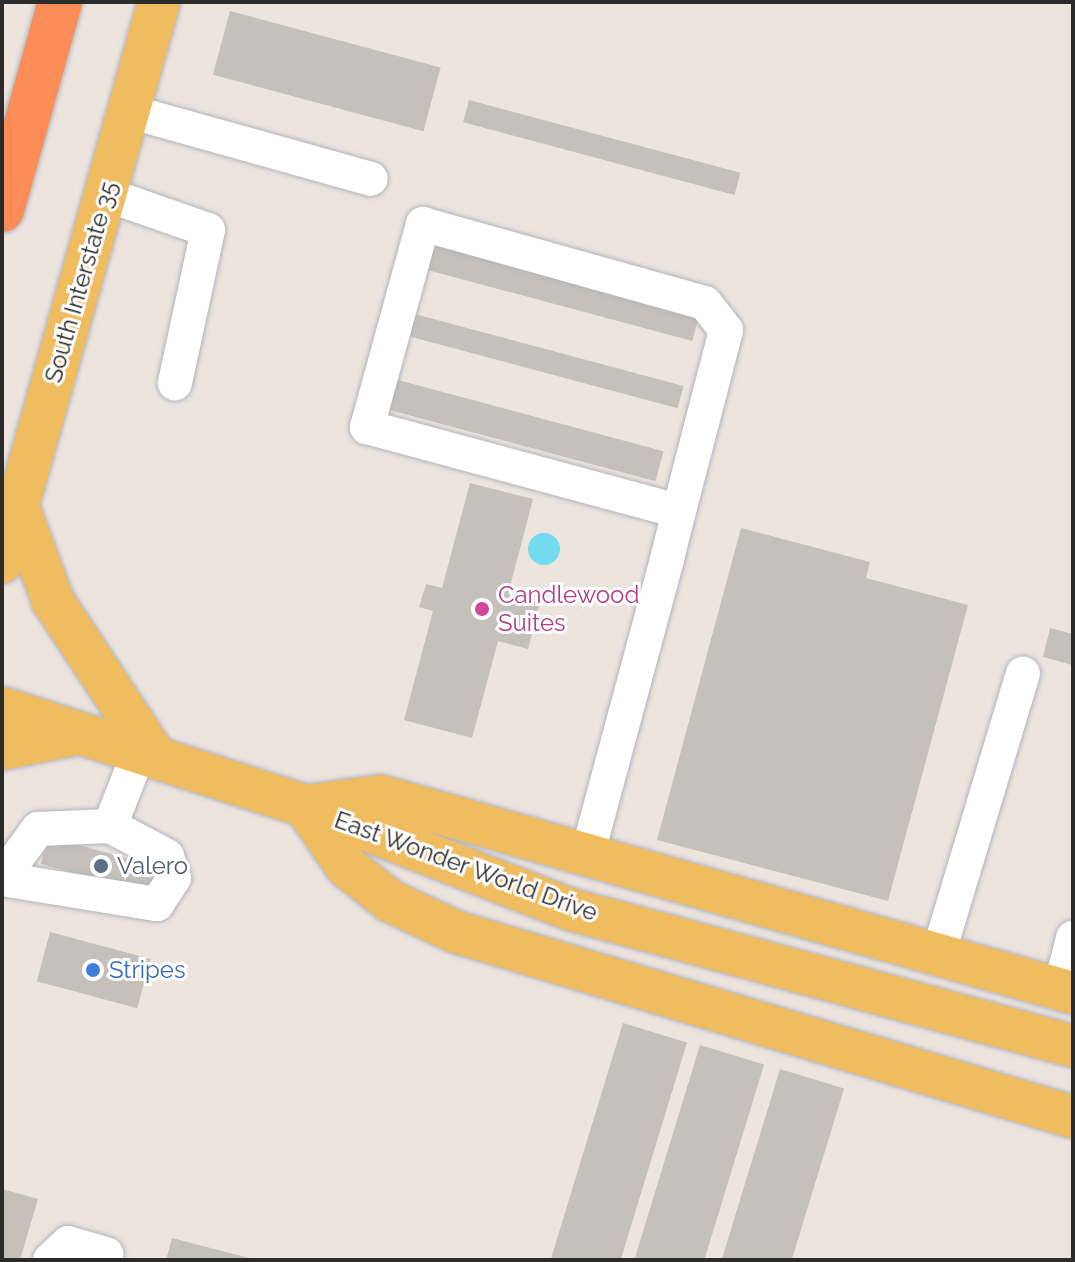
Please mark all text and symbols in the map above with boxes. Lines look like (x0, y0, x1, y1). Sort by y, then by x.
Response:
street label: South Interstate 35 (38, 178, 124, 386)
place label: Candlewood Suites (498, 581, 639, 637)
marker: Candlewood Suites (473, 600, 491, 618)
street label: East Wonder World Drive (330, 805, 602, 927)
place label: Valero (117, 852, 188, 880)
marker: Valero (92, 857, 110, 875)
place label: Stripes (109, 956, 186, 984)
marker: Stripes (84, 961, 102, 979)

